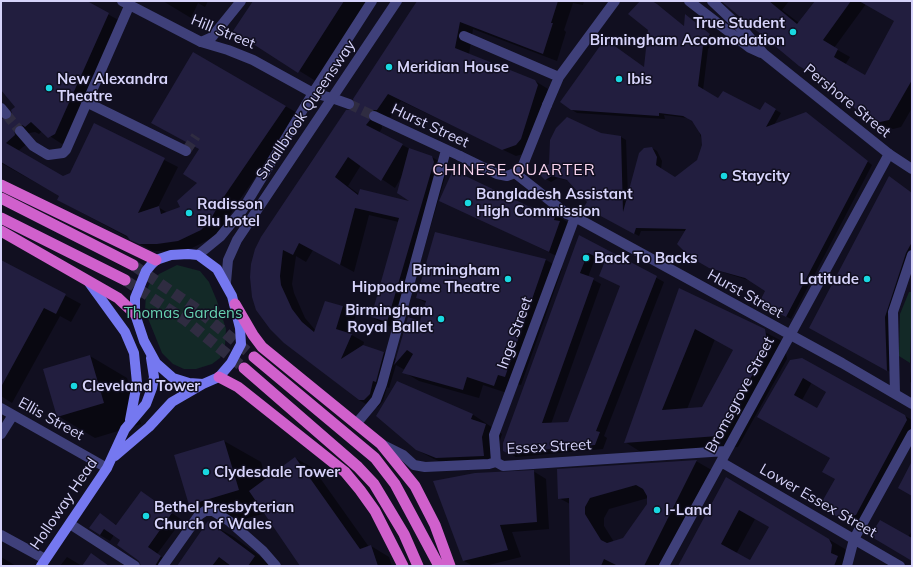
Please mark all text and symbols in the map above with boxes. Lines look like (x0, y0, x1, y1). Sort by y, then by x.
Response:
street label: Hill Street (188, 11, 258, 53)
place label: True Student Birmingham Accomodation (590, 14, 785, 49)
marker: True Student Birmingham Accomodation (788, 27, 798, 37)
street label: Smallbrook Queensway (253, 37, 359, 183)
place label: Meridian House (397, 58, 509, 76)
street label: Pershore Street (800, 60, 894, 142)
marker: Meridian House (384, 62, 394, 72)
place label: New Alexandra Theatre (57, 70, 168, 105)
place label: Ibis (627, 70, 652, 88)
marker: Ibis (614, 74, 624, 84)
marker: New Alexandra Theatre (44, 83, 54, 93)
street label: Hurst Street (388, 100, 472, 152)
district label: CHINESE QUARTER (432, 160, 596, 180)
place label: Staycity (732, 167, 790, 185)
marker: Staycity (719, 171, 729, 181)
place label: Bangladesh Assistant High Commission (476, 185, 633, 220)
place label: Radisson Blu hotel (197, 195, 263, 230)
marker: Bangladesh Assistant High Commission (463, 198, 473, 208)
marker: Radisson Blu hotel (184, 208, 194, 218)
place label: Back To Backs (594, 249, 698, 267)
marker: Back To Backs (581, 253, 591, 263)
place label: Birmingham Hippodrome Theatre (352, 261, 500, 296)
street label: Hurst Street (704, 266, 786, 322)
place label: Latitude (800, 270, 859, 288)
marker: Birmingham Hippodrome Theatre (503, 274, 513, 284)
marker: Latitude (862, 274, 872, 284)
street label: Inge Street (494, 295, 536, 371)
place label: Birmingham Royal Ballet (345, 301, 433, 336)
park label: Thomas Gardens (124, 304, 242, 322)
marker: Birmingham Royal Ballet (436, 314, 446, 324)
street label: Bromsgrove Street (702, 334, 778, 456)
place label: Cleveland Tower (82, 377, 200, 395)
marker: Cleveland Tower (69, 381, 79, 391)
street label: Ellis Street (15, 394, 87, 444)
street label: Essex Street (506, 436, 592, 458)
street label: Holloway Head (27, 455, 101, 553)
street label: Lower Essex Street (756, 460, 880, 542)
place label: Clydesdale Tower (214, 463, 340, 481)
marker: Clydesdale Tower (201, 467, 211, 477)
place label: Bethel Presbyterian Church of Wales (154, 498, 294, 533)
place label: I-Land (665, 501, 712, 519)
marker: I-Land (652, 505, 662, 515)
marker: Bethel Presbyterian Church of Wales (141, 511, 151, 521)

